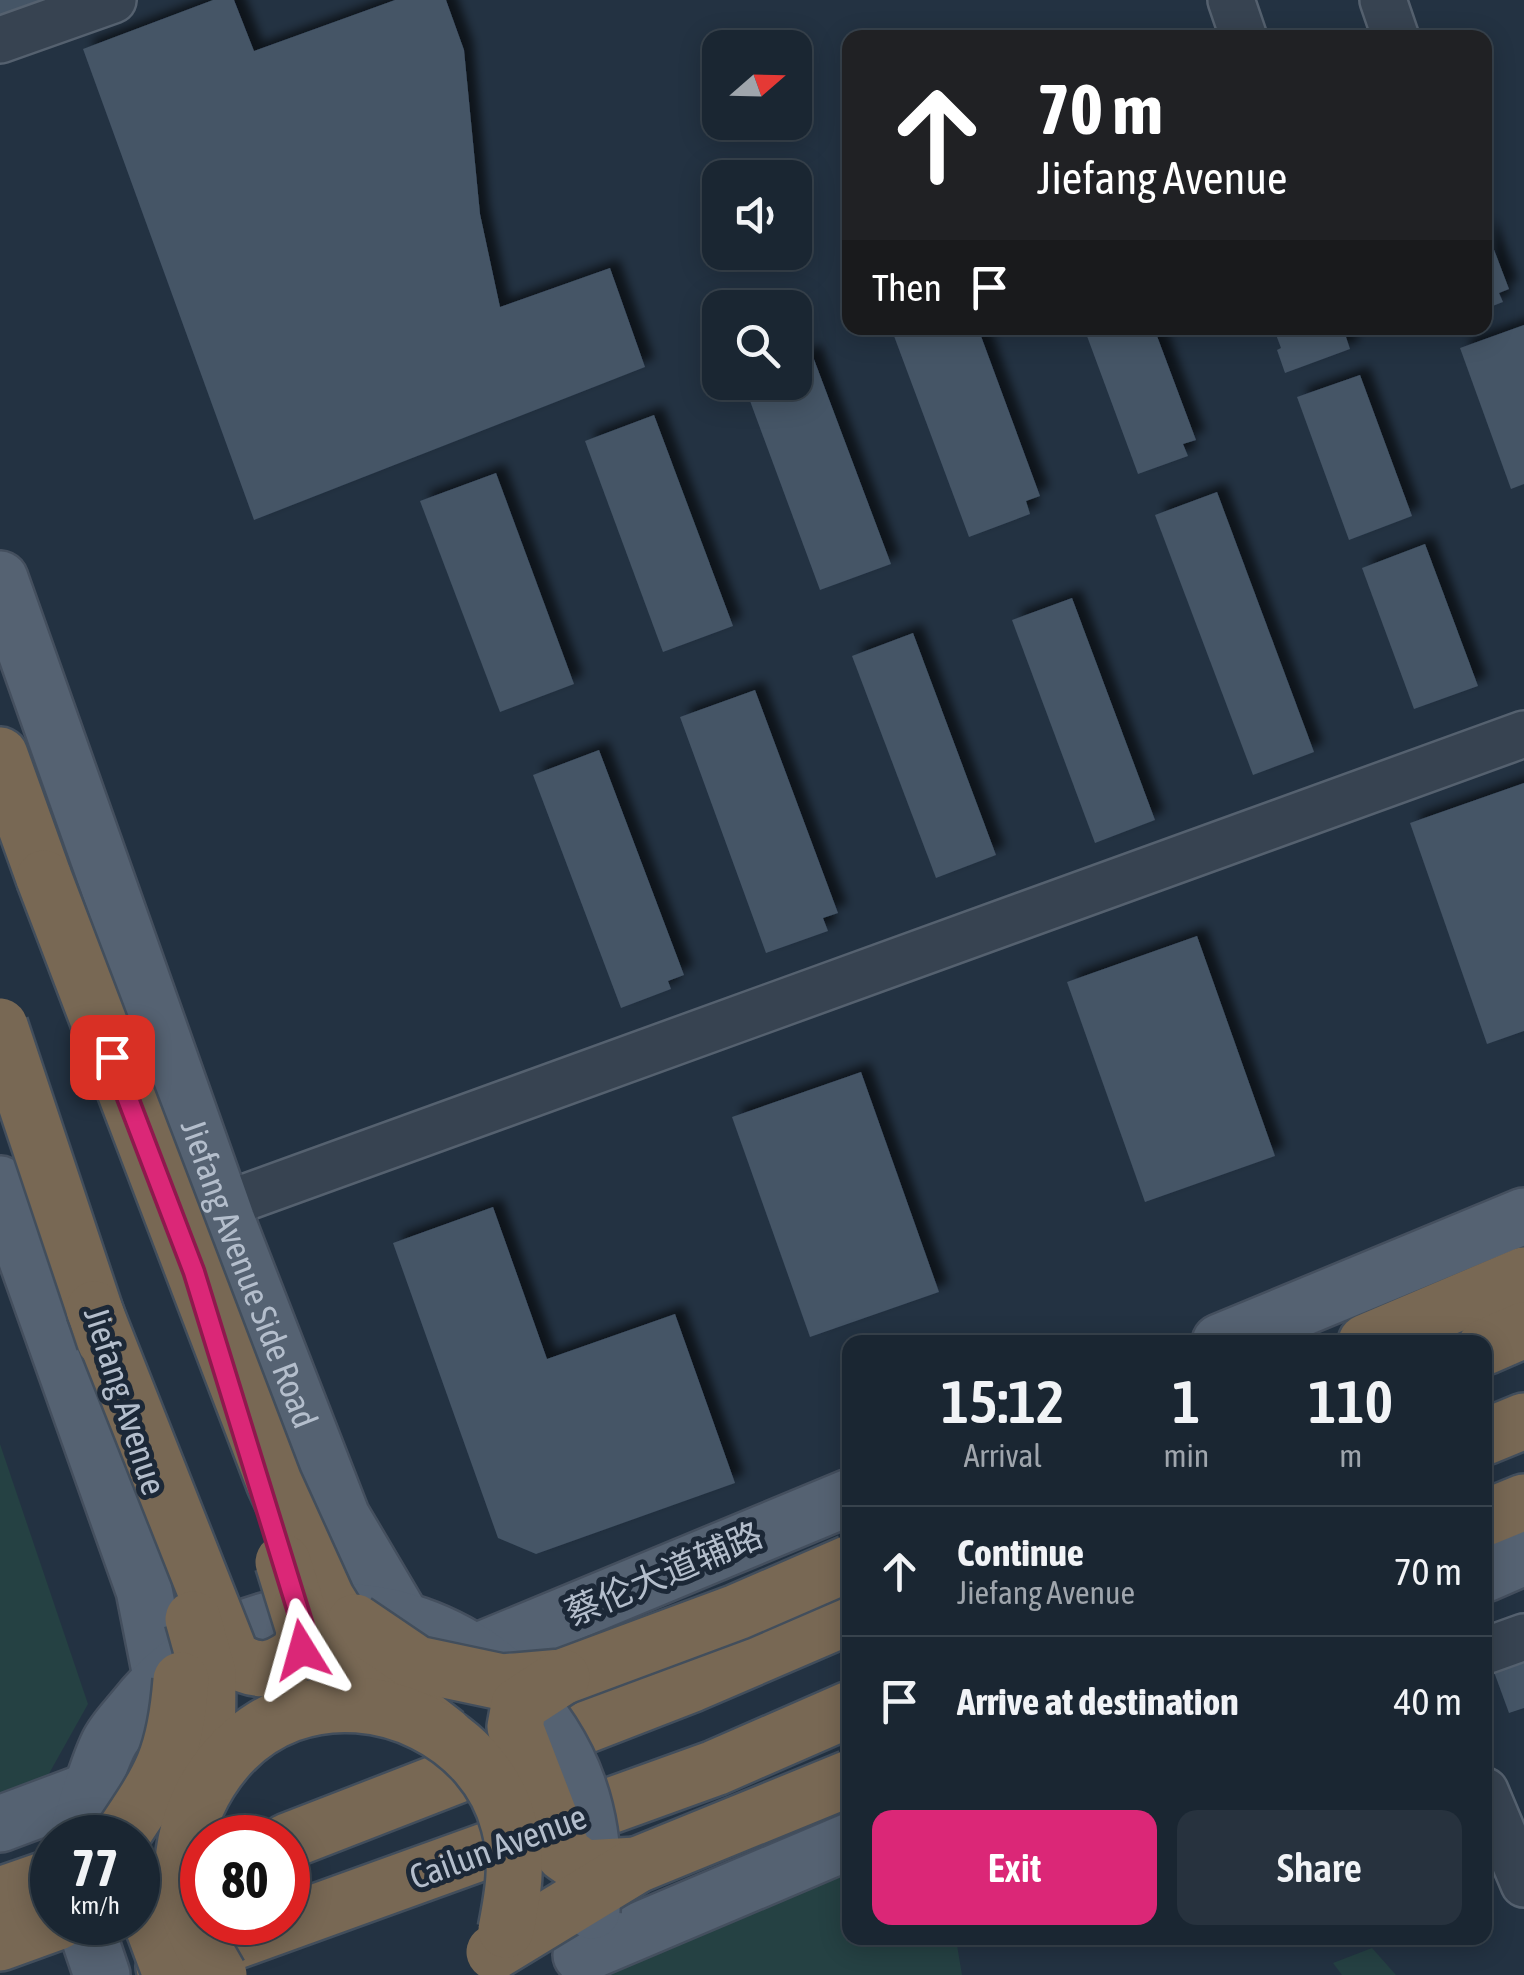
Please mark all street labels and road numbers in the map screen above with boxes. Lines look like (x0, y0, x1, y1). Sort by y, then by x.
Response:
street label: Jiefang Avenue Side Road (174, 1114, 326, 1433)
street label: Jiefang Avenue (77, 1302, 175, 1499)
street label: 蔡伦大道辅路 (559, 1514, 768, 1633)
street label: Cailun Avenue (404, 1796, 591, 1896)

